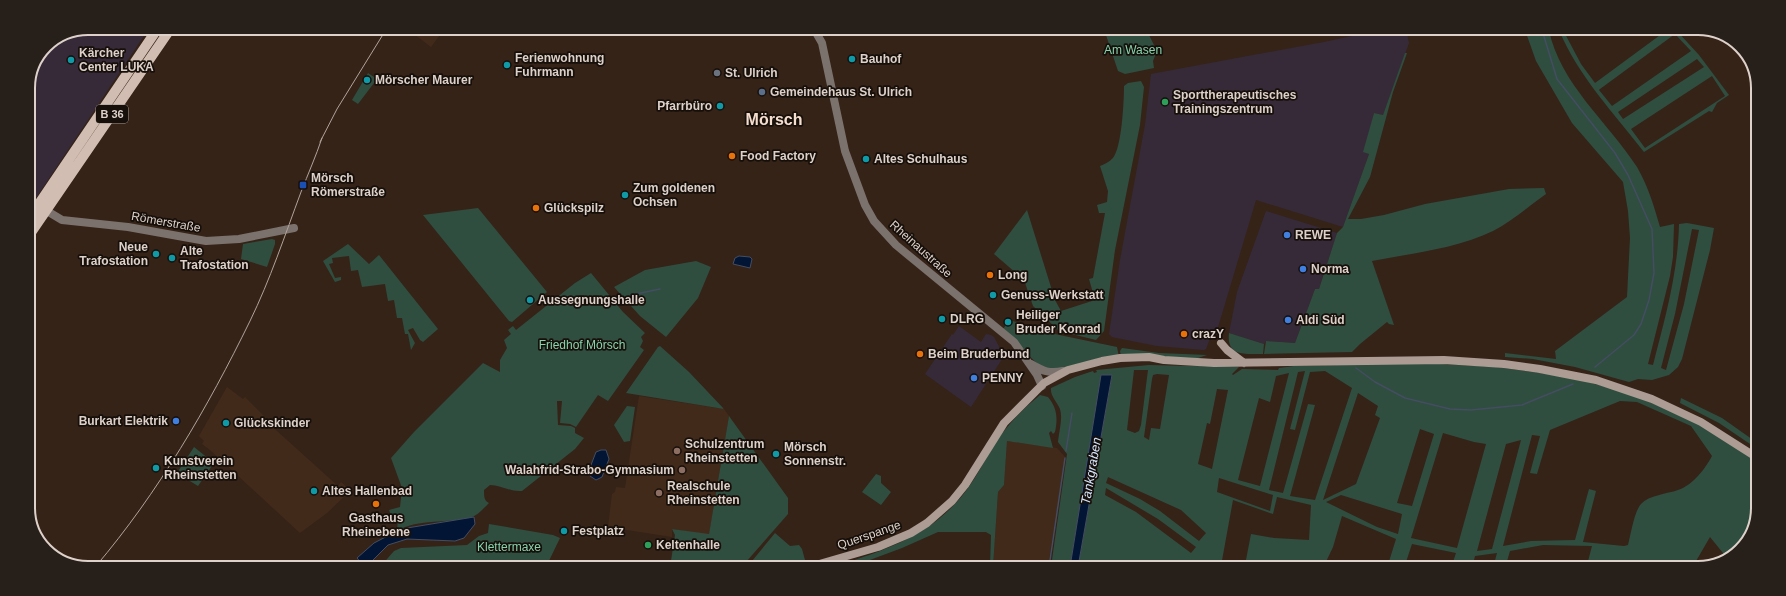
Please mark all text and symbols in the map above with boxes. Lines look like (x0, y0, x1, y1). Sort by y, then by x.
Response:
park label: Am Wasen (1104, 43, 1162, 57)
place label: Kärcher Center LUKA (79, 46, 154, 74)
place label: Ferienwohnung Fuhrmann (515, 51, 604, 79)
place label: Bauhof (860, 52, 902, 66)
marker: Bauhof (847, 54, 857, 64)
marker: Kärcher Center LUKA (66, 55, 76, 65)
marker: Ferienwohnung Fuhrmann (502, 60, 512, 70)
place label: St. Ulrich (725, 66, 778, 80)
marker: St. Ulrich (712, 68, 722, 78)
place label: Mörscher Maurer (375, 73, 473, 87)
marker: Mörscher Maurer (362, 75, 372, 85)
place label: Gemeindehaus St. Ulrich (770, 85, 912, 99)
marker: Gemeindehaus St. Ulrich (757, 87, 767, 97)
place label: Sporttherapeutisches Trainingszentrum (1173, 88, 1297, 116)
marker: Sporttherapeutisches Trainingszentrum (1160, 97, 1170, 107)
place label: Pfarrbüro (657, 99, 712, 113)
marker: Pfarrbüro (715, 101, 725, 111)
road number: B 36 (96, 105, 128, 123)
district label: Mörsch (746, 111, 802, 128)
place label: Food Factory (740, 149, 816, 163)
marker: Food Factory (727, 151, 737, 161)
place label: Altes Schulhaus (874, 152, 968, 166)
marker: Altes Schulhaus (861, 154, 871, 164)
place label: Mörsch Römerstraße (311, 171, 385, 199)
marker: Mörsch Römerstraße (298, 180, 308, 190)
place label: Zum goldenen Ochsen (633, 181, 715, 209)
marker: Zum goldenen Ochsen (620, 190, 630, 200)
place label: Glückspilz (544, 201, 604, 215)
marker: Glückspilz (531, 203, 541, 213)
street label: Römerstraße (130, 209, 202, 235)
street label: Rheinaustraße (887, 217, 955, 281)
place label: REWE (1295, 228, 1331, 242)
marker: REWE (1282, 230, 1292, 240)
place label: Neue Trafostation (79, 240, 148, 268)
place label: Alte Trafostation (180, 244, 249, 272)
marker: Neue Trafostation (151, 249, 161, 259)
marker: Alte Trafostation (167, 253, 177, 263)
place label: Norma (1311, 262, 1349, 276)
marker: Norma (1298, 264, 1308, 274)
place label: Long (998, 268, 1027, 282)
marker: Long (985, 270, 995, 280)
place label: Genuss-Werkstatt (1001, 288, 1103, 302)
marker: Genuss-Werkstatt (988, 290, 998, 300)
place label: Aussegnungshalle (538, 293, 645, 307)
marker: Aussegnungshalle (525, 295, 535, 305)
place label: Heiliger Bruder Konrad (1016, 308, 1101, 336)
place label: DLRG (950, 312, 984, 326)
place label: Aldi Süd (1296, 313, 1345, 327)
marker: DLRG (937, 314, 947, 324)
marker: Aldi Süd (1283, 315, 1293, 325)
marker: Heiliger Bruder Konrad (1003, 317, 1013, 327)
place label: crazY (1192, 327, 1224, 341)
marker: crazY (1179, 329, 1189, 339)
park label: Friedhof Mörsch (539, 338, 625, 352)
place label: Beim Bruderbund (928, 347, 1029, 361)
marker: Beim Bruderbund (915, 349, 925, 359)
place label: PENNY (982, 371, 1023, 385)
marker: PENNY (969, 373, 979, 383)
place label: Burkart Elektrik (79, 414, 168, 428)
marker: Burkart Elektrik (171, 416, 181, 426)
place label: Glückskinder (234, 416, 310, 430)
marker: Glückskinder (221, 418, 231, 428)
water label: Tankgraben (1078, 436, 1104, 506)
place label: Schulzentrum Rheinstetten (685, 437, 764, 465)
place label: Mörsch Sonnenstr. (784, 440, 846, 468)
marker: Schulzentrum Rheinstetten (672, 446, 682, 456)
marker: Mörsch Sonnenstr. (771, 449, 781, 459)
place label: Kunstverein Rheinstetten (164, 454, 237, 482)
marker: Kunstverein Rheinstetten (151, 463, 161, 473)
place label: Walahfrid-Strabo-Gymnasium (505, 463, 674, 477)
marker: Walahfrid-Strabo-Gymnasium (677, 465, 687, 475)
place label: Realschule Rheinstetten (667, 479, 740, 507)
place label: Altes Hallenbad (322, 484, 412, 498)
marker: Altes Hallenbad (309, 486, 319, 496)
marker: Realschule Rheinstetten (654, 488, 664, 498)
marker: Gasthaus Rheinebene (371, 499, 381, 509)
place label: Gasthaus Rheinebene (342, 511, 410, 539)
street label: Querspange (835, 518, 903, 552)
place label: Festplatz (572, 524, 624, 538)
marker: Festplatz (559, 526, 569, 536)
place label: Keltenhalle (656, 538, 720, 552)
park label: Klettermaxe (477, 540, 541, 554)
marker: Keltenhalle (643, 540, 653, 550)

